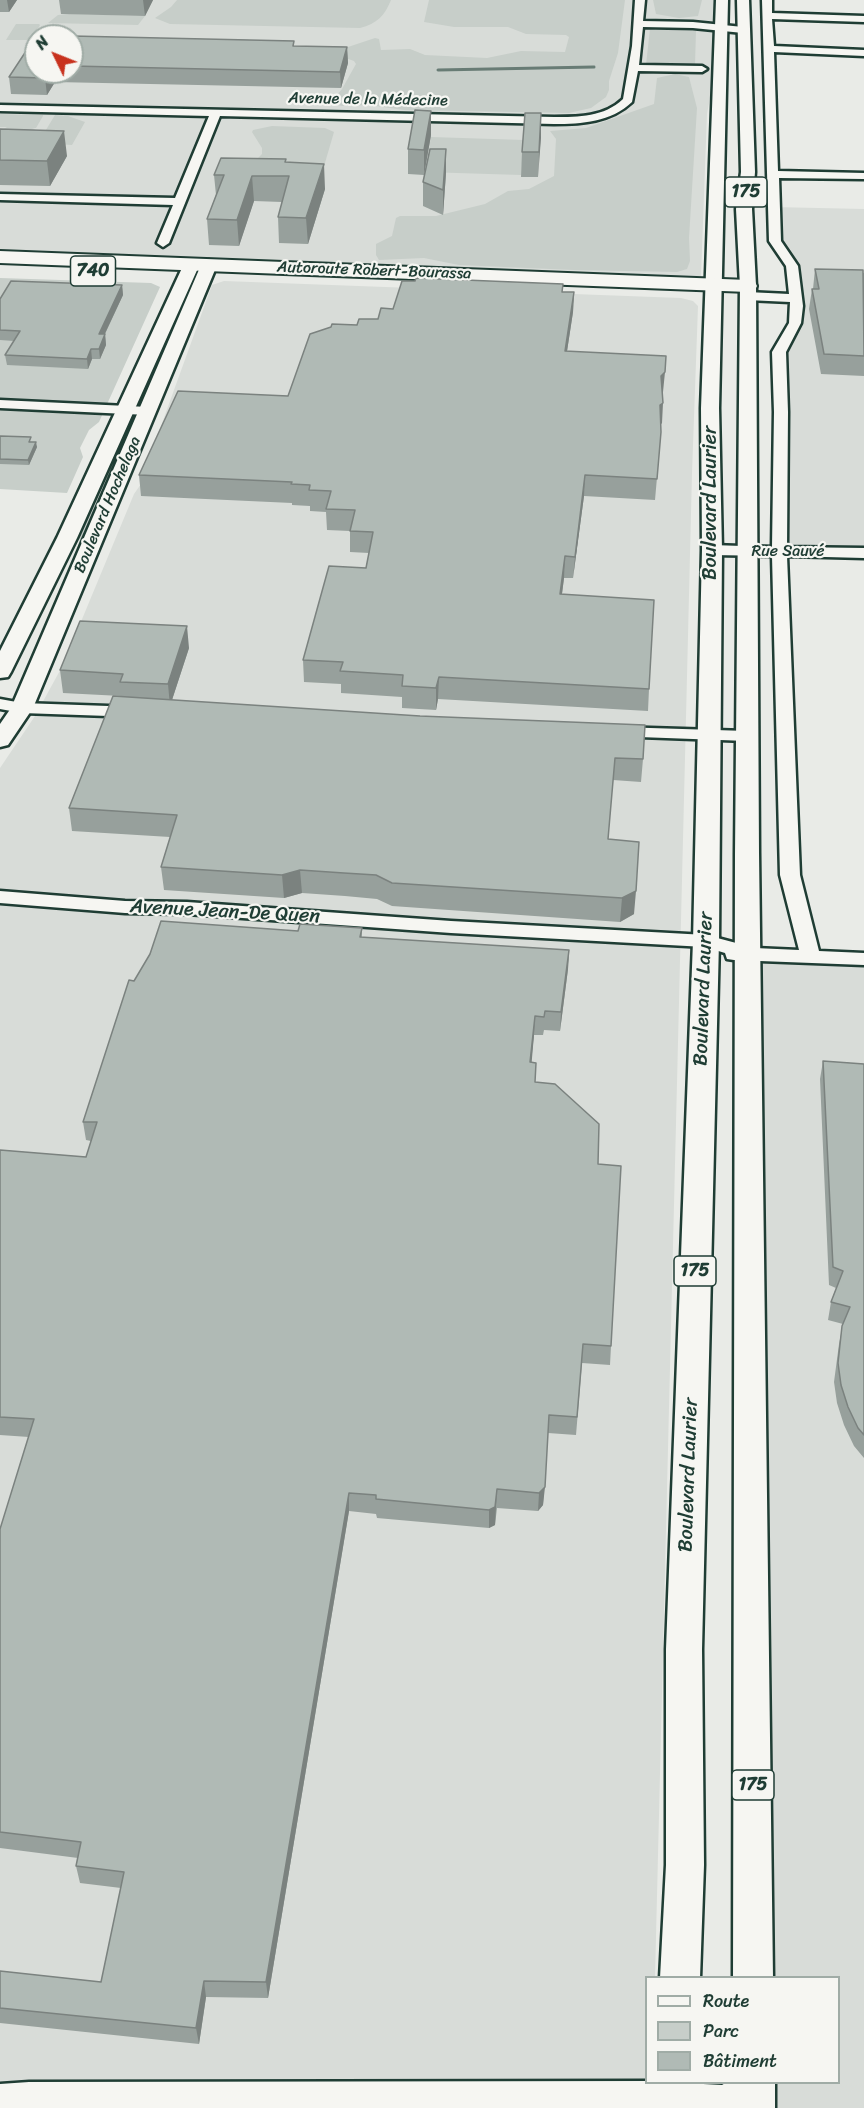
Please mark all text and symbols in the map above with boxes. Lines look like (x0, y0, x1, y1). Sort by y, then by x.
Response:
north arrow (24, 24, 84, 84)
text: N (28, 29, 56, 57)
street label: Avenue de la Médecine (288, 89, 448, 111)
road number: 175 (725, 177, 767, 207)
road number: 740 (70, 256, 116, 286)
street label: Autoroute Robert-Bourassa (276, 258, 472, 284)
street label: Boulevard Laurier (699, 426, 723, 580)
street label: Boulevard Hochelaga (71, 434, 145, 576)
street label: Rue Sauvé (752, 542, 824, 562)
street label: Avenue Jean-De Quen (129, 895, 321, 929)
street label: Boulevard Laurier (689, 911, 719, 1067)
road number: 175 (674, 1256, 716, 1286)
street label: Boulevard Laurier (674, 1397, 704, 1553)
road number: 175 (732, 1770, 774, 1800)
legend (645, 1976, 840, 2084)
text: Route (703, 1985, 749, 2017)
text: Parc (703, 2015, 739, 2047)
text: Bâtiment (703, 2045, 777, 2077)

